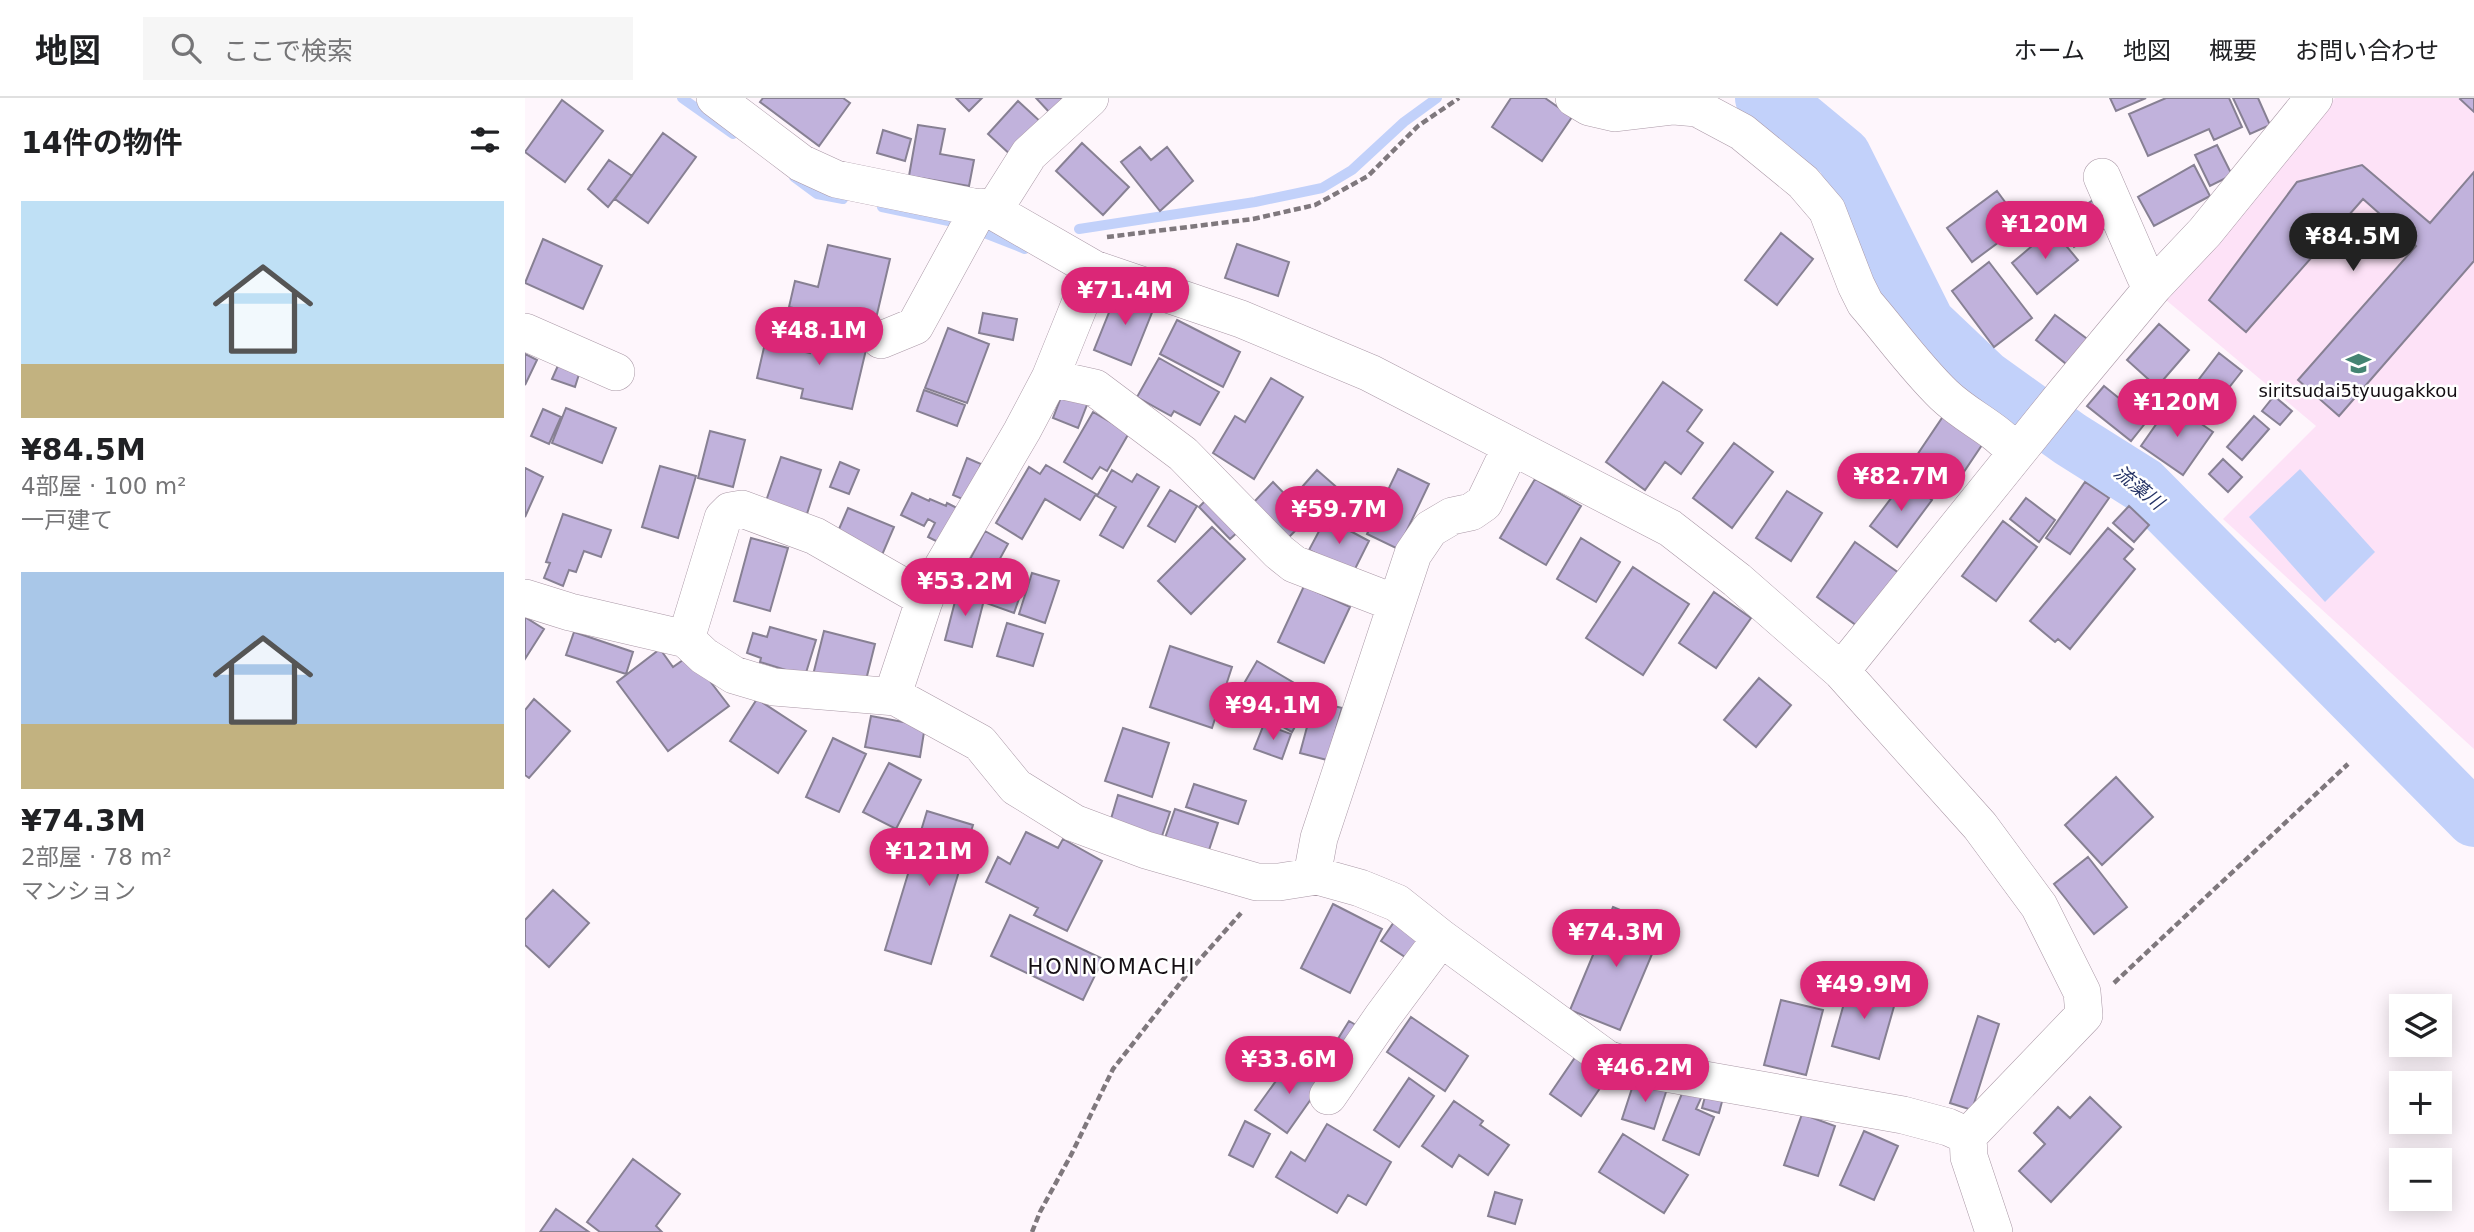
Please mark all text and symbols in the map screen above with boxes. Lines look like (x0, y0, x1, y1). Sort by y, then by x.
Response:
search box (143, 17, 633, 80)
icon: search (167, 29, 205, 67)
text: 地図 (35, 31, 101, 70)
text: ここで検索 (223, 36, 353, 66)
text: ホーム (2014, 37, 2085, 65)
text: 地図 (2123, 37, 2171, 65)
text: 概要 (2209, 37, 2257, 65)
text: お問い合わせ (2295, 37, 2439, 65)
icon: filters (466, 121, 504, 159)
text: 14件の物件 (21, 125, 183, 160)
pin: ¥120M (1996, 202, 2094, 261)
text: ¥120M (2002, 211, 2088, 237)
pin: ¥84.5M (2296, 214, 2410, 273)
text: ¥84.5M (2305, 223, 2401, 249)
icon: home (200, 246, 326, 372)
pin: ¥71.4M (1068, 268, 1182, 327)
text: ¥71.4M (1077, 277, 1173, 303)
pin: ¥48.1M (762, 308, 876, 367)
text: ¥48.1M (771, 317, 867, 343)
school or university icon: siritsudai5tyuugakkou (2344, 349, 2372, 377)
pin: ¥120M (2128, 380, 2226, 439)
place label: siritsudai5tyuugakkou (2258, 380, 2458, 401)
text: ¥120M (2134, 389, 2220, 415)
text: ¥84.5M (21, 432, 146, 467)
pin: ¥82.7M (1844, 454, 1958, 513)
water label: 流藻川 (2110, 461, 2170, 515)
text: ¥82.7M (1853, 463, 1949, 489)
text: 4部屋 · 100 m² (21, 473, 186, 499)
pin: ¥59.7M (1282, 486, 1396, 546)
text: ¥59.7M (1291, 496, 1387, 522)
text: 一戸建て (21, 507, 113, 533)
pin: ¥53.2M (908, 559, 1022, 618)
text: ¥53.2M (917, 568, 1013, 594)
icon: home (200, 617, 326, 743)
pin: ¥94.1M (1216, 682, 1330, 742)
text: ¥94.1M (1225, 692, 1321, 718)
text: ¥74.3M (21, 803, 146, 838)
pin: ¥121M (880, 828, 978, 888)
text: ¥121M (886, 838, 972, 864)
text: 2部屋 · 78 m² (21, 844, 172, 870)
text: マンション (21, 878, 136, 904)
pin: ¥74.3M (1559, 910, 1673, 969)
text: ¥74.3M (1568, 919, 1664, 945)
district label: HONNOMACHI (1027, 955, 1197, 979)
pin: ¥49.9M (1807, 962, 1921, 1021)
text: ¥49.9M (1816, 971, 1912, 997)
map controls (2389, 994, 2452, 1211)
button: layers (2389, 994, 2452, 1057)
pin: ¥33.6M (1232, 1037, 1346, 1096)
pin: ¥46.2M (1588, 1044, 1702, 1104)
text: ¥33.6M (1241, 1046, 1337, 1072)
text: ¥46.2M (1597, 1054, 1693, 1080)
button: + (2389, 1071, 2452, 1134)
button: − (2389, 1148, 2452, 1211)

